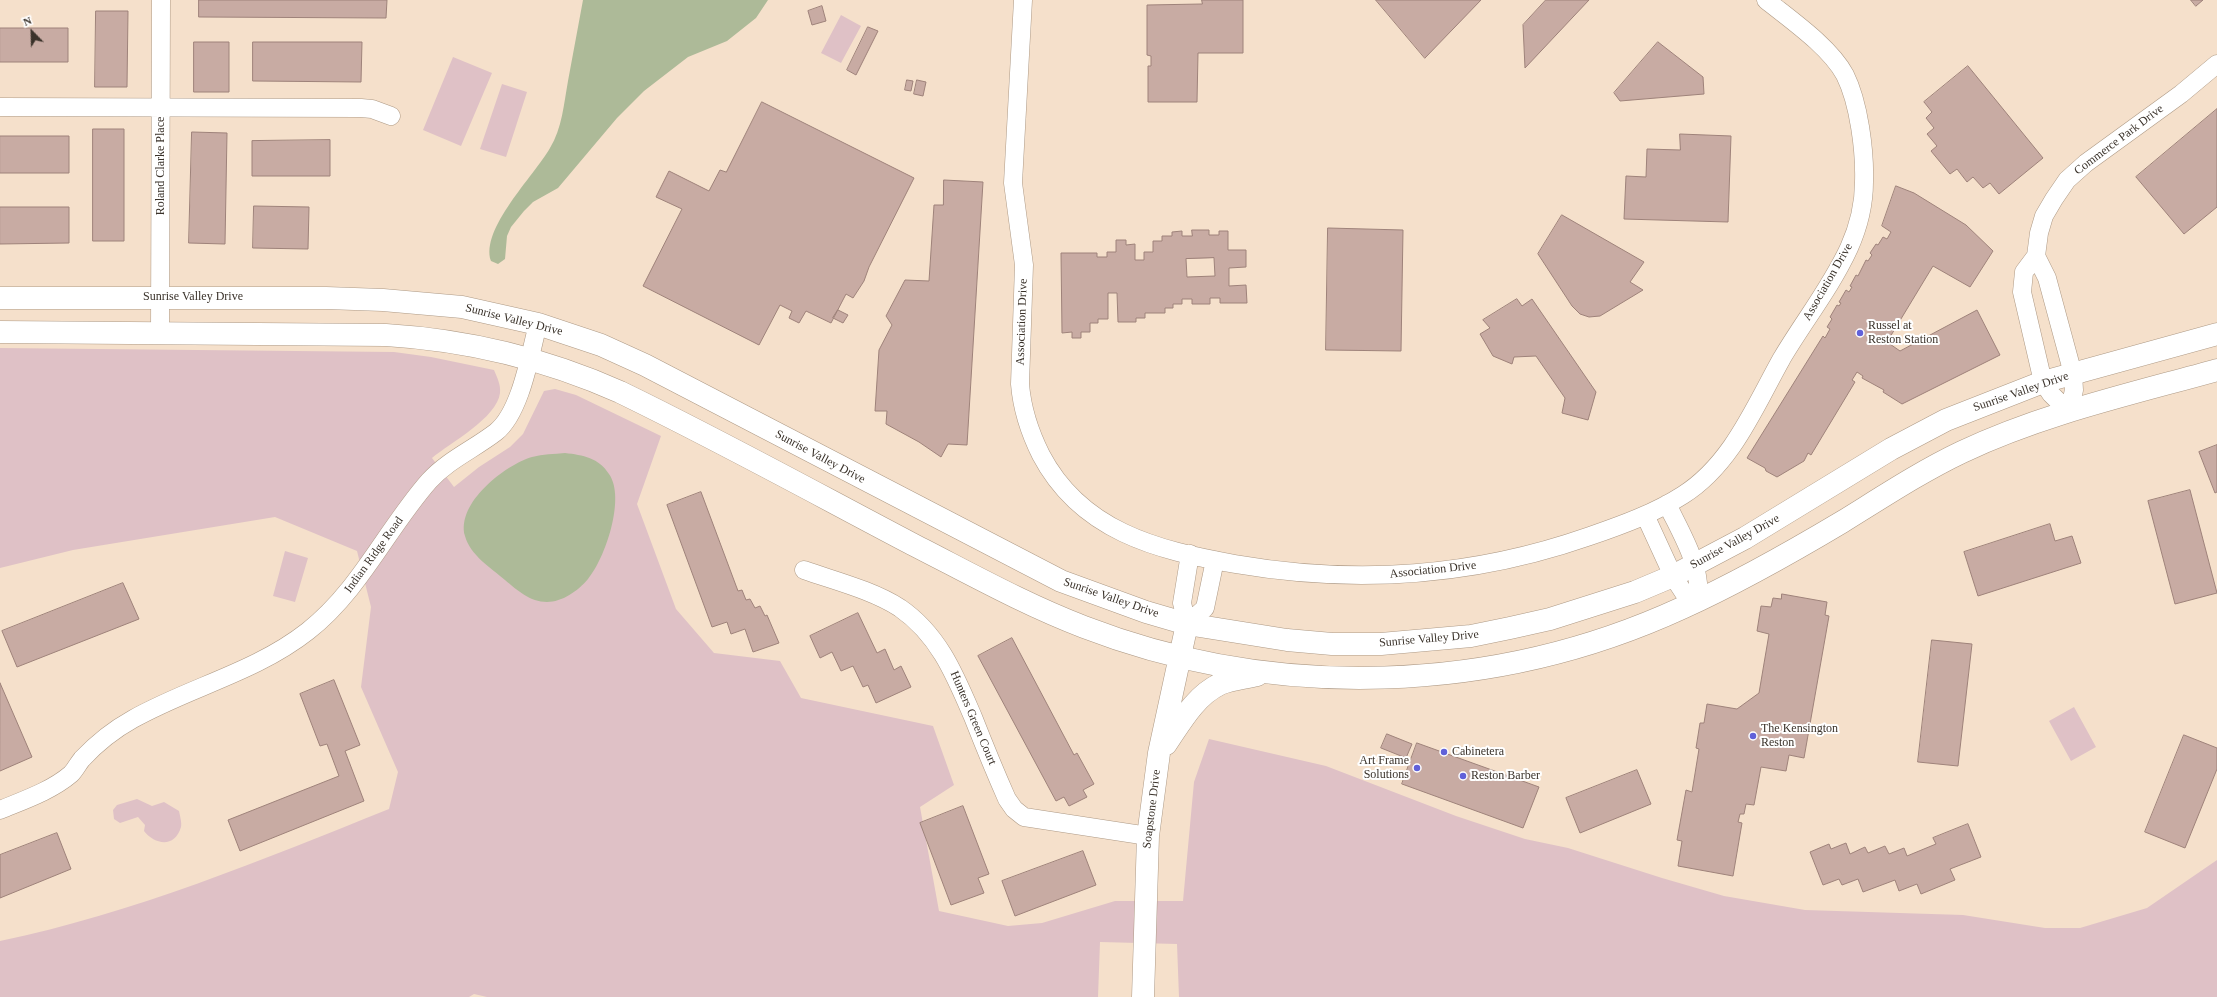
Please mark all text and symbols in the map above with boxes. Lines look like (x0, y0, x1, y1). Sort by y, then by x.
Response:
north arrow (12, 12, 52, 52)
text: N (21, 14, 33, 28)
street label: Commerce Park Drive (2072, 102, 2166, 178)
street label: Roland Clarke Place (154, 117, 168, 215)
street label: Association Drive (1800, 241, 1856, 323)
street label: Association Drive (1013, 278, 1031, 366)
street label: Sunrise Valley Drive (143, 290, 243, 304)
street label: Sunrise Valley Drive (464, 301, 564, 339)
place label: Russel at Reston Station (1868, 319, 1938, 347)
marker: Russel at Reston Station (1855, 328, 1865, 338)
street label: Sunrise Valley Drive (1971, 369, 2071, 415)
street label: Sunrise Valley Drive (772, 427, 868, 487)
street label: Sunrise Valley Drive (1688, 511, 1782, 573)
street label: Indian Ridge Road (342, 514, 406, 596)
street label: Association Drive (1389, 558, 1477, 582)
street label: Sunrise Valley Drive (1061, 575, 1161, 621)
street label: Sunrise Valley Drive (1379, 627, 1479, 651)
street label: Hunters Green Court (947, 669, 999, 767)
place label: The Kensington Reston (1761, 722, 1838, 750)
marker: The Kensington Reston (1748, 731, 1758, 741)
place label: Cabinetera (1452, 745, 1504, 759)
marker: Cabinetera (1439, 747, 1449, 757)
place label: Art Frame Solutions (1359, 754, 1409, 782)
marker: Art Frame Solutions (1412, 763, 1422, 773)
street label: Soapstone Drive (1140, 769, 1164, 849)
place label: Reston Barber (1471, 769, 1540, 783)
marker: Reston Barber (1458, 771, 1468, 781)

